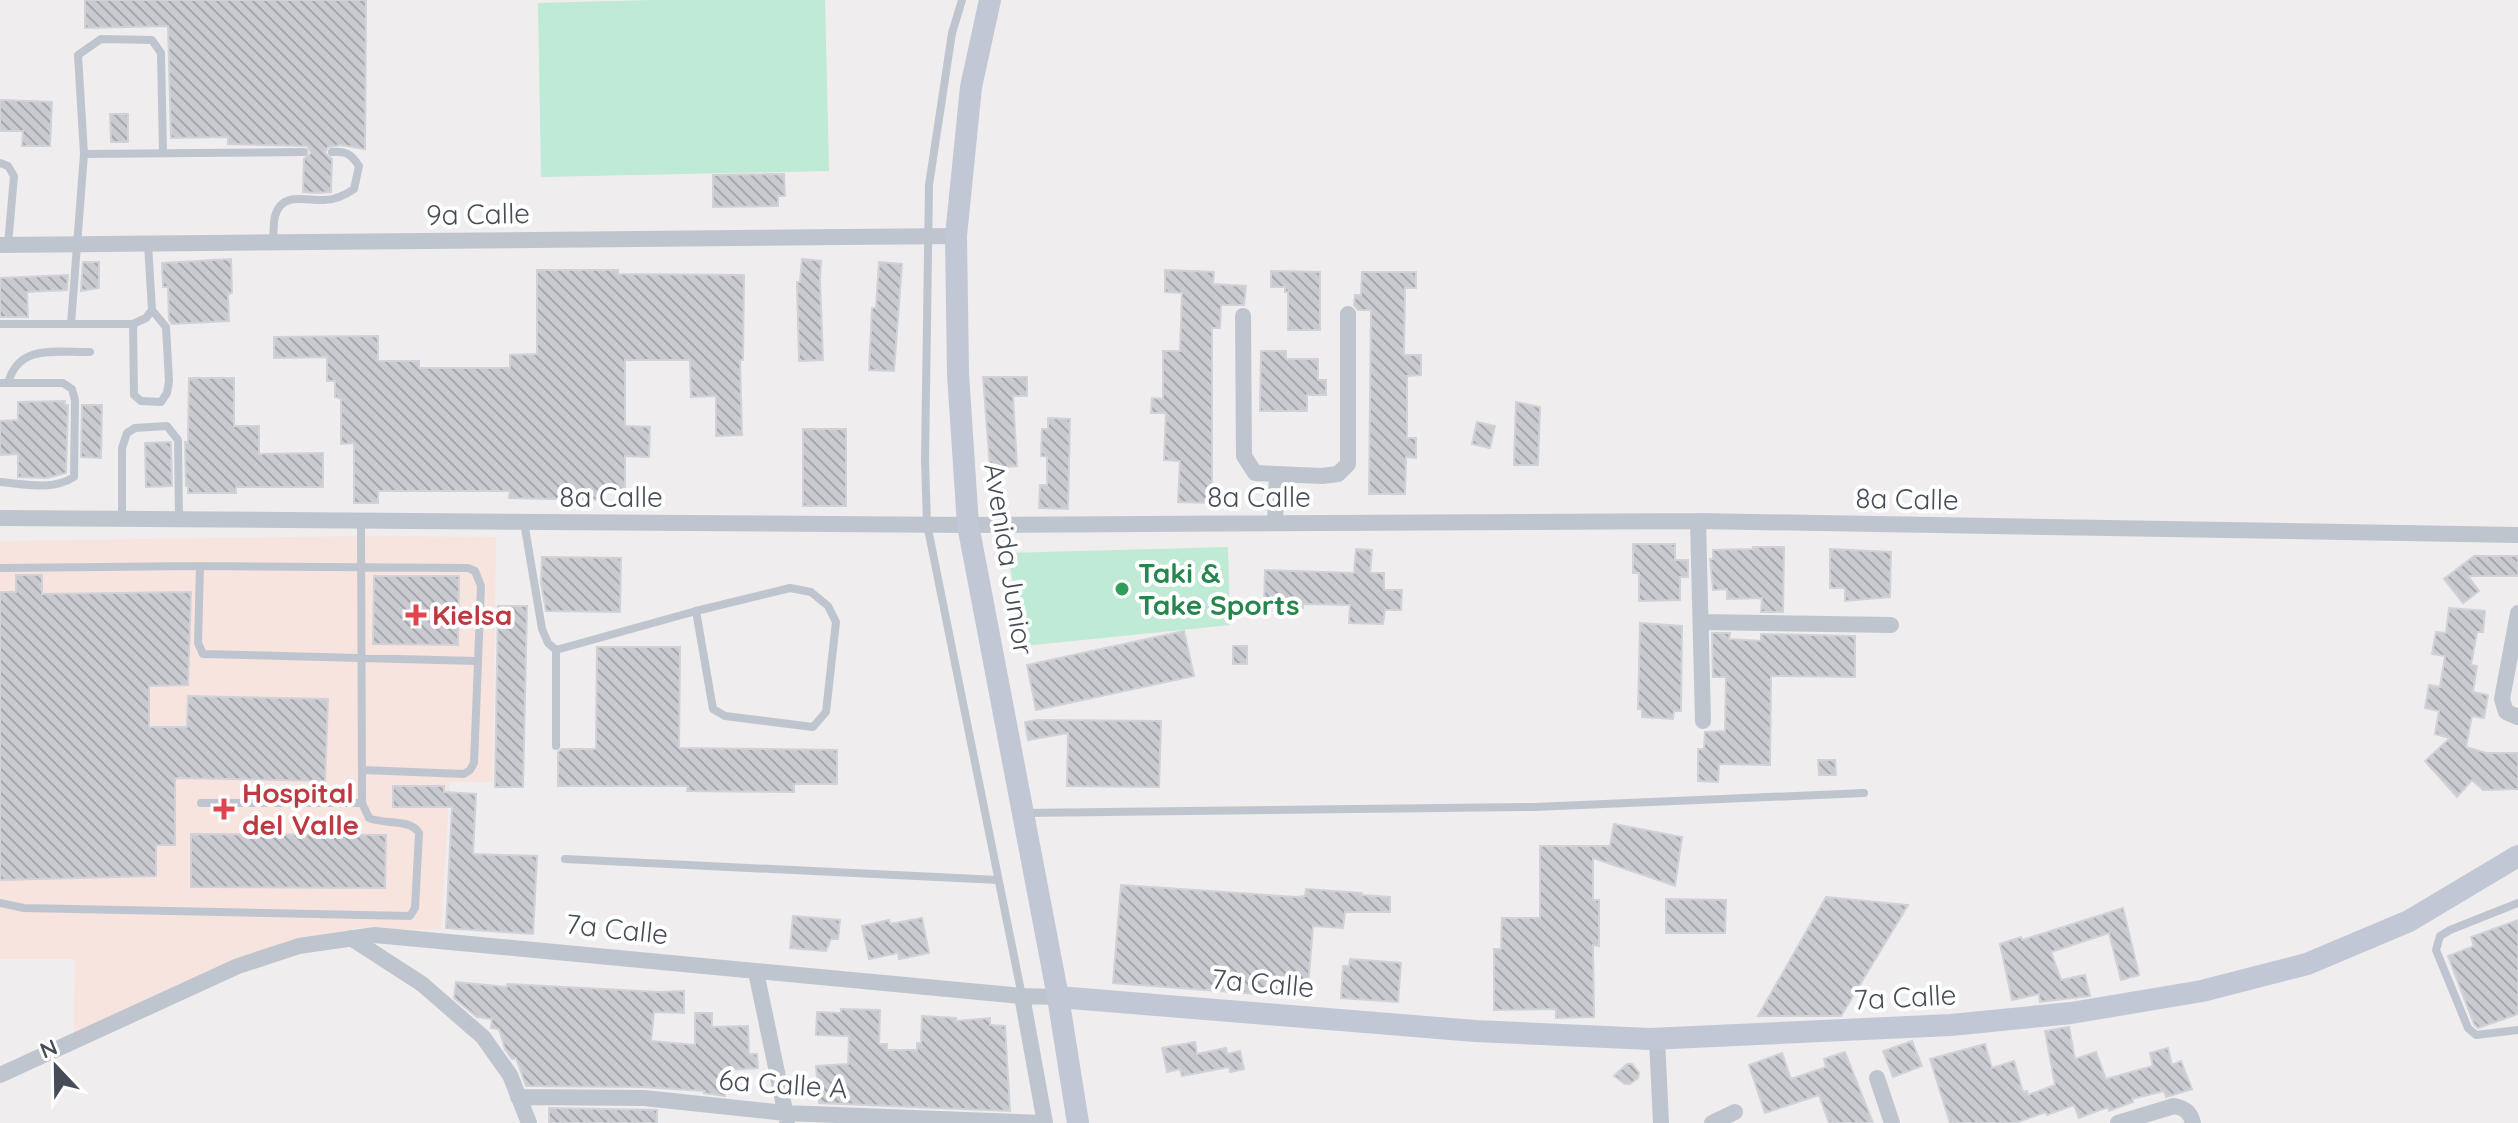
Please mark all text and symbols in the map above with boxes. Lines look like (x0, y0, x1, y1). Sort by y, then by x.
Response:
street label: 9a Calle (426, 195, 530, 232)
street label: Avenida Junior (977, 461, 1042, 657)
street label: 8a Calle (559, 479, 663, 514)
street label: 8a Calle (1207, 479, 1311, 514)
street label: 8a Calle (1855, 480, 1959, 517)
place label: Taki & Take Sports (1138, 555, 1299, 622)
marker: Taki & Take Sports (1113, 580, 1131, 598)
place label: Kielsa (432, 597, 512, 632)
marker: Kielsa (407, 606, 425, 624)
place label: Hospital del Valle (242, 775, 359, 842)
marker: Hospital del Valle (213, 798, 235, 820)
street label: 7a Calle (564, 906, 670, 951)
street label: 7a Calle (1210, 961, 1316, 1004)
street label: 7a Calle (1853, 976, 1957, 1017)
north arrow (16, 1027, 96, 1107)
text: N (36, 1032, 61, 1064)
street label: 6a Calle A (717, 1062, 849, 1105)

